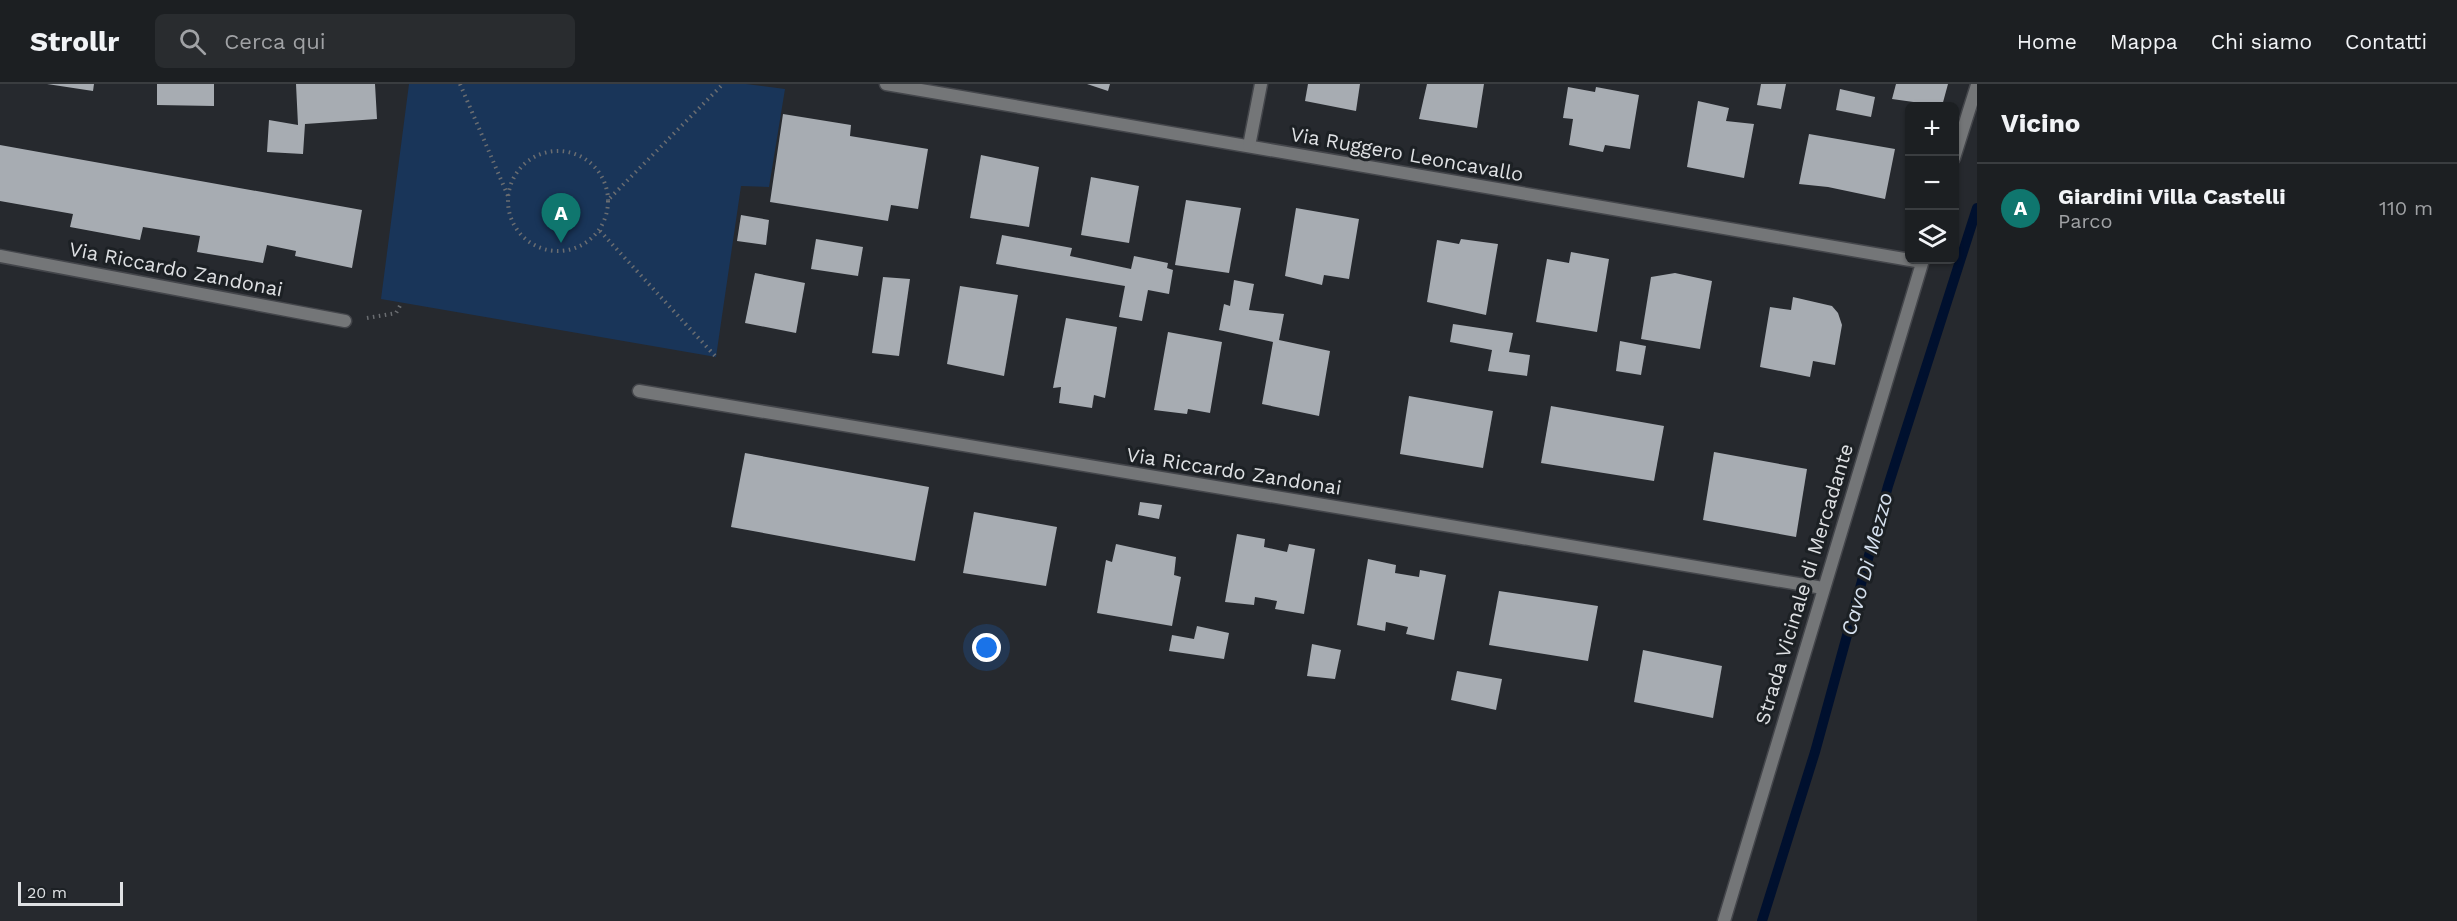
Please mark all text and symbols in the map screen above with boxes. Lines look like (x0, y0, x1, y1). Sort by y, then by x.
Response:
search box (155, 14, 575, 68)
text: Strollr (30, 25, 119, 58)
icon: search (176, 25, 209, 58)
text: Cerca qui (224, 29, 326, 54)
text: Home (2017, 29, 2077, 54)
text: Mappa (2110, 29, 2178, 54)
text: Chi siamo (2211, 29, 2312, 54)
text: Contatti (2345, 29, 2427, 54)
map controls (1905, 102, 1959, 264)
button: + (1905, 102, 1959, 156)
text: Vicino (2001, 108, 2080, 138)
street label: Via Ruggero Leoncavallo (1289, 122, 1525, 186)
button: − (1905, 156, 1959, 210)
text: Giardini Villa Castelli (2058, 184, 2286, 209)
pin: A (542, 194, 580, 243)
text: A (2014, 196, 2027, 220)
text: 110 m (2379, 196, 2433, 220)
text: Parco (2058, 209, 2113, 233)
button: layers (1905, 210, 1959, 264)
street label: Via Riccardo Zandonai (67, 236, 285, 302)
street label: Strada Vicinale di Mercadante (1750, 441, 1858, 727)
street label: Via Riccardo Zandonai (1125, 442, 1343, 500)
water label: Cavo Di Mezzo (1835, 489, 1898, 638)
your location (972, 633, 1001, 662)
scale bar (18, 879, 123, 906)
text: 20 m (27, 883, 67, 902)

